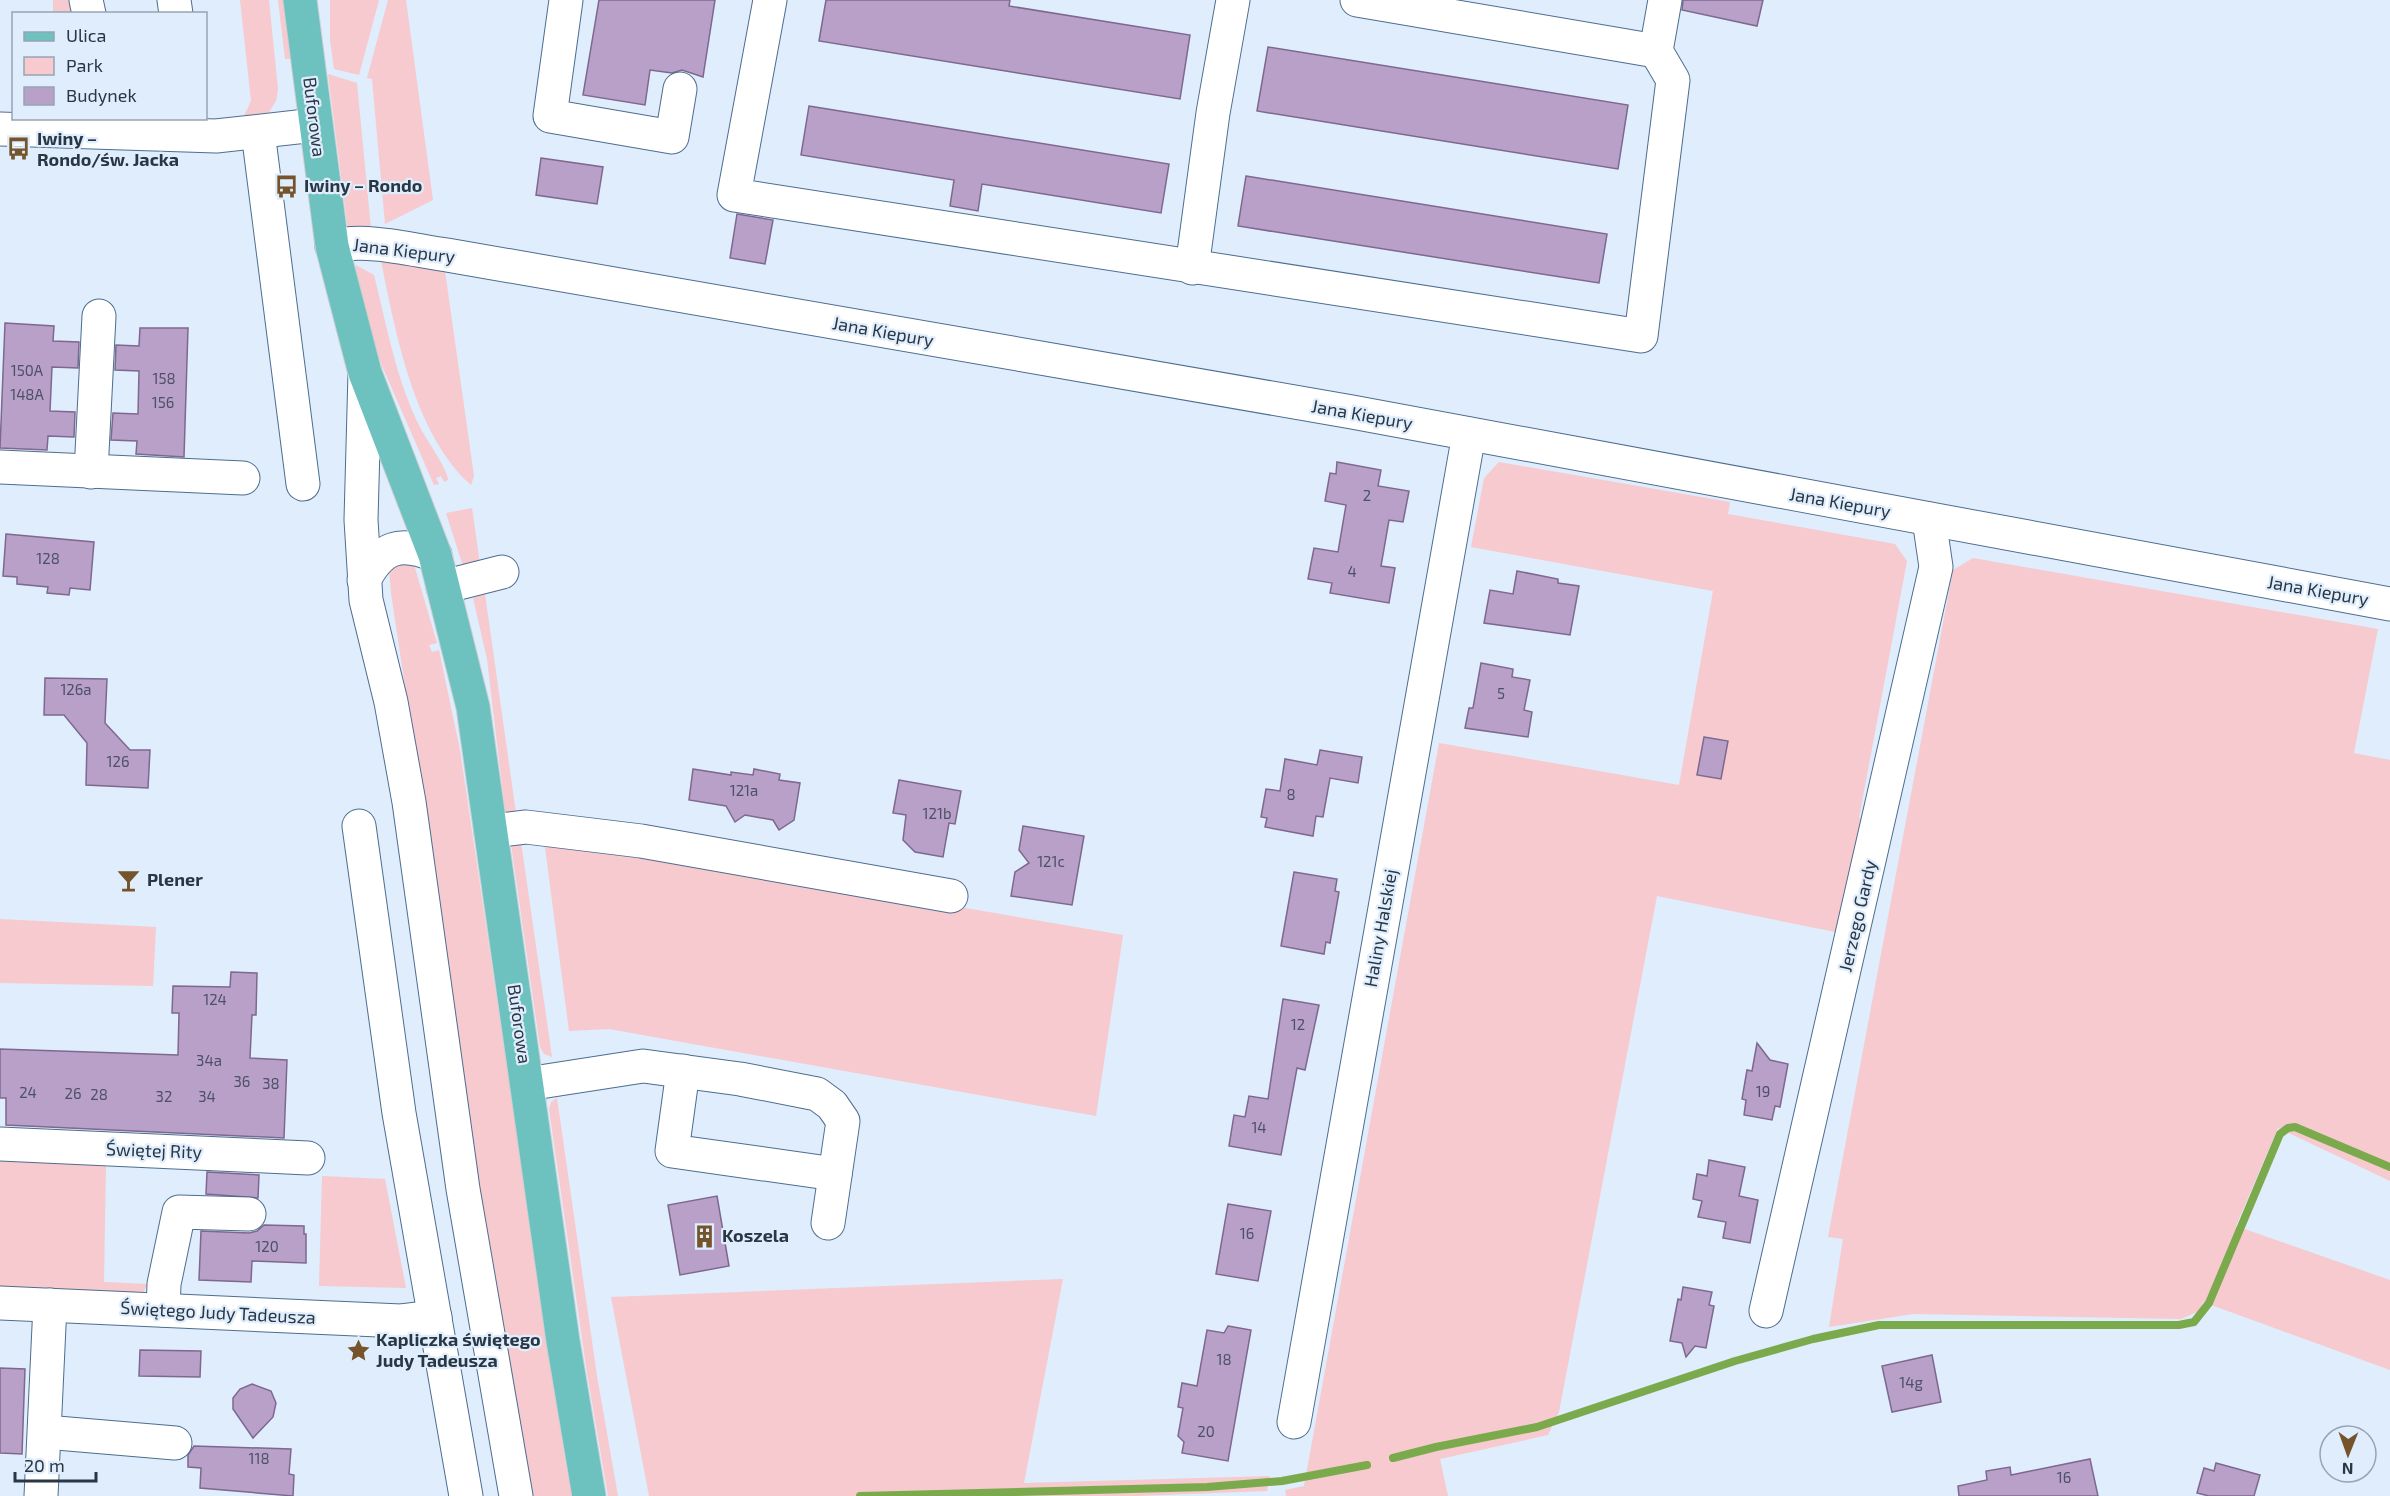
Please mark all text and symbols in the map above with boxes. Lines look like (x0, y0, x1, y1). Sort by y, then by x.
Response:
legend (12, 12, 207, 120)
text: Ulica (66, 24, 106, 46)
text: Park (66, 54, 103, 76)
street label: Buforowa (299, 76, 331, 158)
text: Budynek (66, 84, 137, 106)
place label: Iwiny – Rondo/św. Jacka (37, 127, 179, 170)
bus stop icon: Iwiny – Rondo/św. Jacka (6, 136, 32, 162)
bus stop icon: Iwiny – Rondo (273, 173, 299, 199)
place label: Iwiny – Rondo (304, 174, 422, 196)
street label: Jana Kiepury (352, 233, 457, 267)
street label: Jana Kiepury (831, 311, 936, 351)
house number: 150A (11, 361, 44, 379)
house number: 158 (152, 369, 176, 387)
house number: 148A (10, 385, 44, 403)
house number: 156 (152, 393, 174, 411)
street label: Jana Kiepury (1310, 394, 1415, 434)
street label: Jana Kiepury (1788, 482, 1893, 522)
house number: 2 (1363, 486, 1371, 504)
house number: 128 (36, 549, 60, 567)
house number: 4 (1347, 562, 1357, 580)
street label: Jana Kiepury (2266, 570, 2371, 610)
house number: 126a (60, 680, 92, 698)
house number: 5 (1497, 684, 1505, 702)
house number: 126 (107, 752, 129, 770)
house number: 121a (730, 781, 758, 799)
house number: 8 (1286, 785, 1296, 803)
house number: 121b (923, 804, 951, 822)
house number: 121c (1037, 852, 1065, 870)
street label: Jerzego Gardy (1833, 857, 1881, 974)
bar icon: Plener (116, 867, 142, 893)
street label: Haliny Halskiej (1359, 867, 1401, 989)
place label: Plener (147, 868, 203, 890)
street label: Buforowa (504, 983, 536, 1065)
house number: 124 (203, 990, 227, 1008)
house number: 12 (1291, 1015, 1305, 1033)
house number: 34a (196, 1051, 222, 1069)
house number: 36 (234, 1072, 250, 1090)
house number: 38 (262, 1074, 280, 1092)
house number: 19 (1756, 1082, 1770, 1100)
house number: 24 (19, 1083, 37, 1101)
house number: 26 (64, 1084, 82, 1102)
house number: 28 (90, 1085, 108, 1103)
house number: 32 (156, 1087, 172, 1105)
house number: 34 (198, 1087, 216, 1105)
house number: 14 (1251, 1118, 1267, 1136)
street label: Świętej Rity (106, 1137, 203, 1163)
building icon: Koszela (691, 1223, 717, 1249)
place label: Koszela (722, 1224, 789, 1246)
house number: 16 (1240, 1224, 1254, 1242)
house number: 120 (255, 1237, 279, 1255)
street label: Świętego Judy Tadeusza (120, 1296, 316, 1328)
place label: Kapliczka świętego Judy Tadeusza (376, 1328, 541, 1371)
place icon: Kapliczka świętego Judy Tadeusza (345, 1337, 371, 1363)
house number: 18 (1216, 1350, 1232, 1368)
house number: 14g (1899, 1373, 1923, 1391)
house number: 20 (1197, 1422, 1215, 1440)
north arrow (2318, 1424, 2378, 1484)
scale bar (15, 1445, 96, 1483)
house number: 118 (248, 1449, 270, 1467)
text: 20 m (24, 1454, 65, 1476)
text: N (2342, 1460, 2354, 1479)
house number: 16 (2057, 1468, 2071, 1486)

